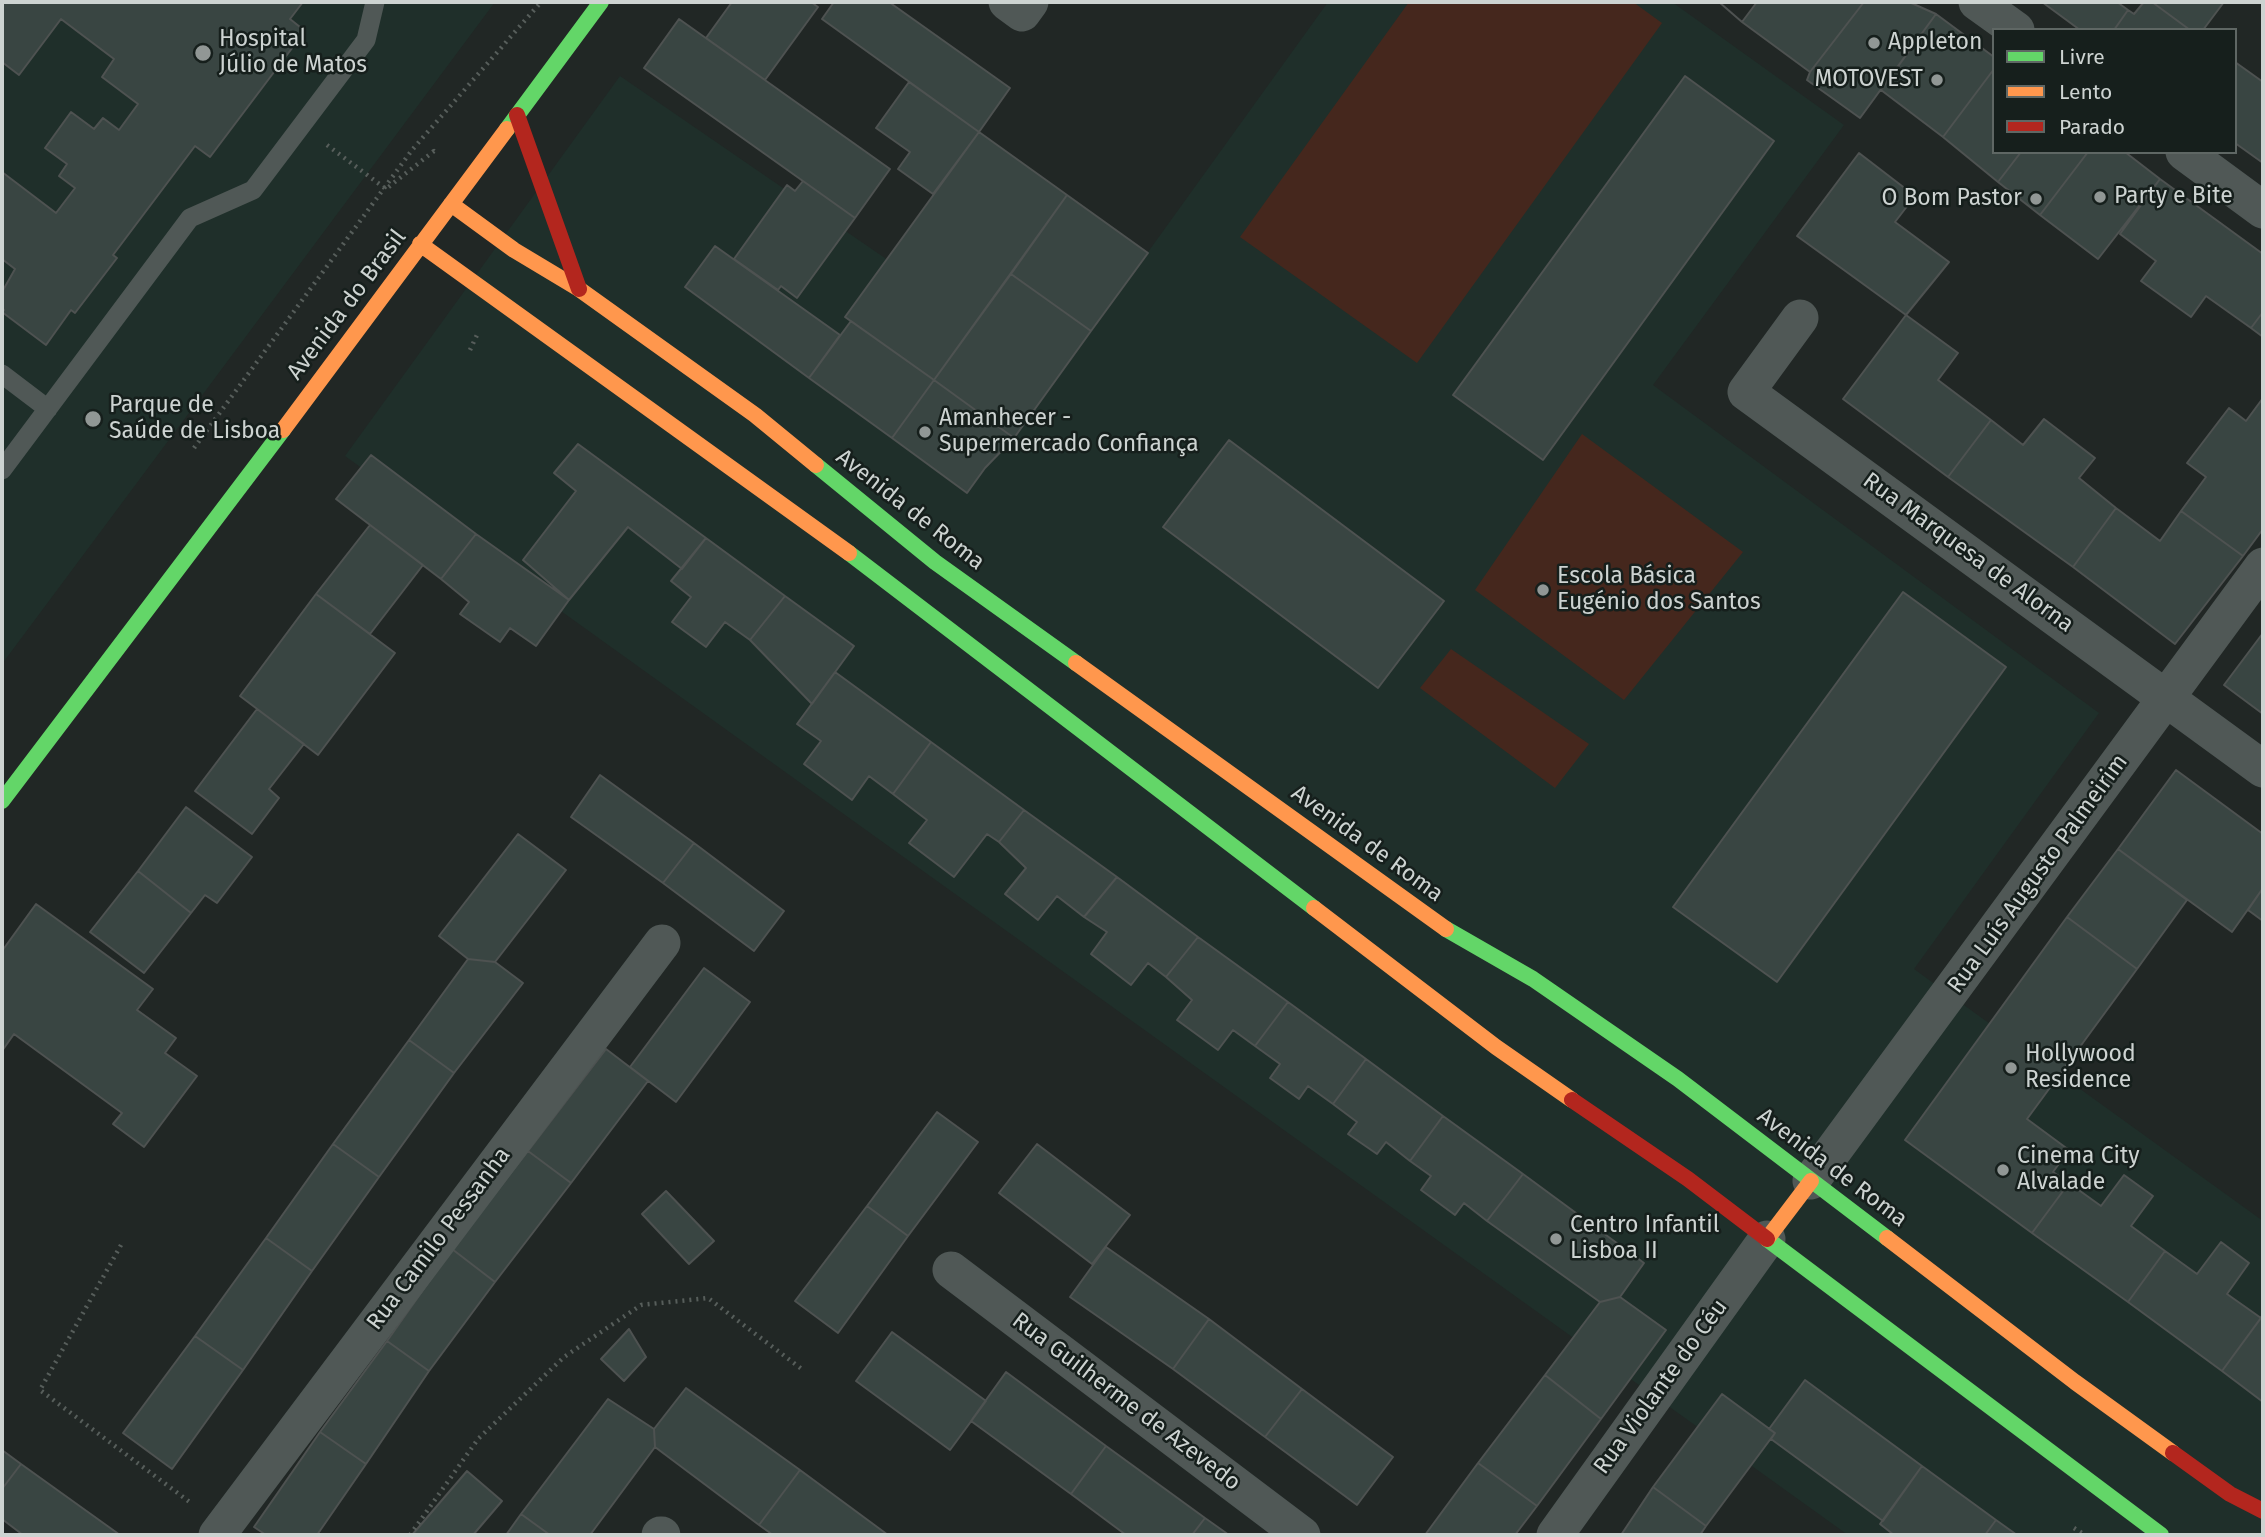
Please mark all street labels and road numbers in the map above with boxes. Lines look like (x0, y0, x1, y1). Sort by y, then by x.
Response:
street label: Avenida do Brasil (282, 224, 412, 386)
street label: Avenida de Roma (830, 443, 990, 577)
street label: Rua Marquesa de Alorna (1857, 467, 2079, 639)
street label: Rua Luís Augusto Palmeirim (1942, 749, 2134, 999)
street label: Avenida de Roma (1286, 780, 1448, 908)
street label: Avenida de Roma (1751, 1103, 1913, 1233)
street label: Rua Camilo Pessanha (361, 1142, 517, 1336)
street label: Rua Violante do Céu (1588, 1294, 1734, 1480)
street label: Rua Guilherme de Azevedo (1006, 1307, 1246, 1497)

